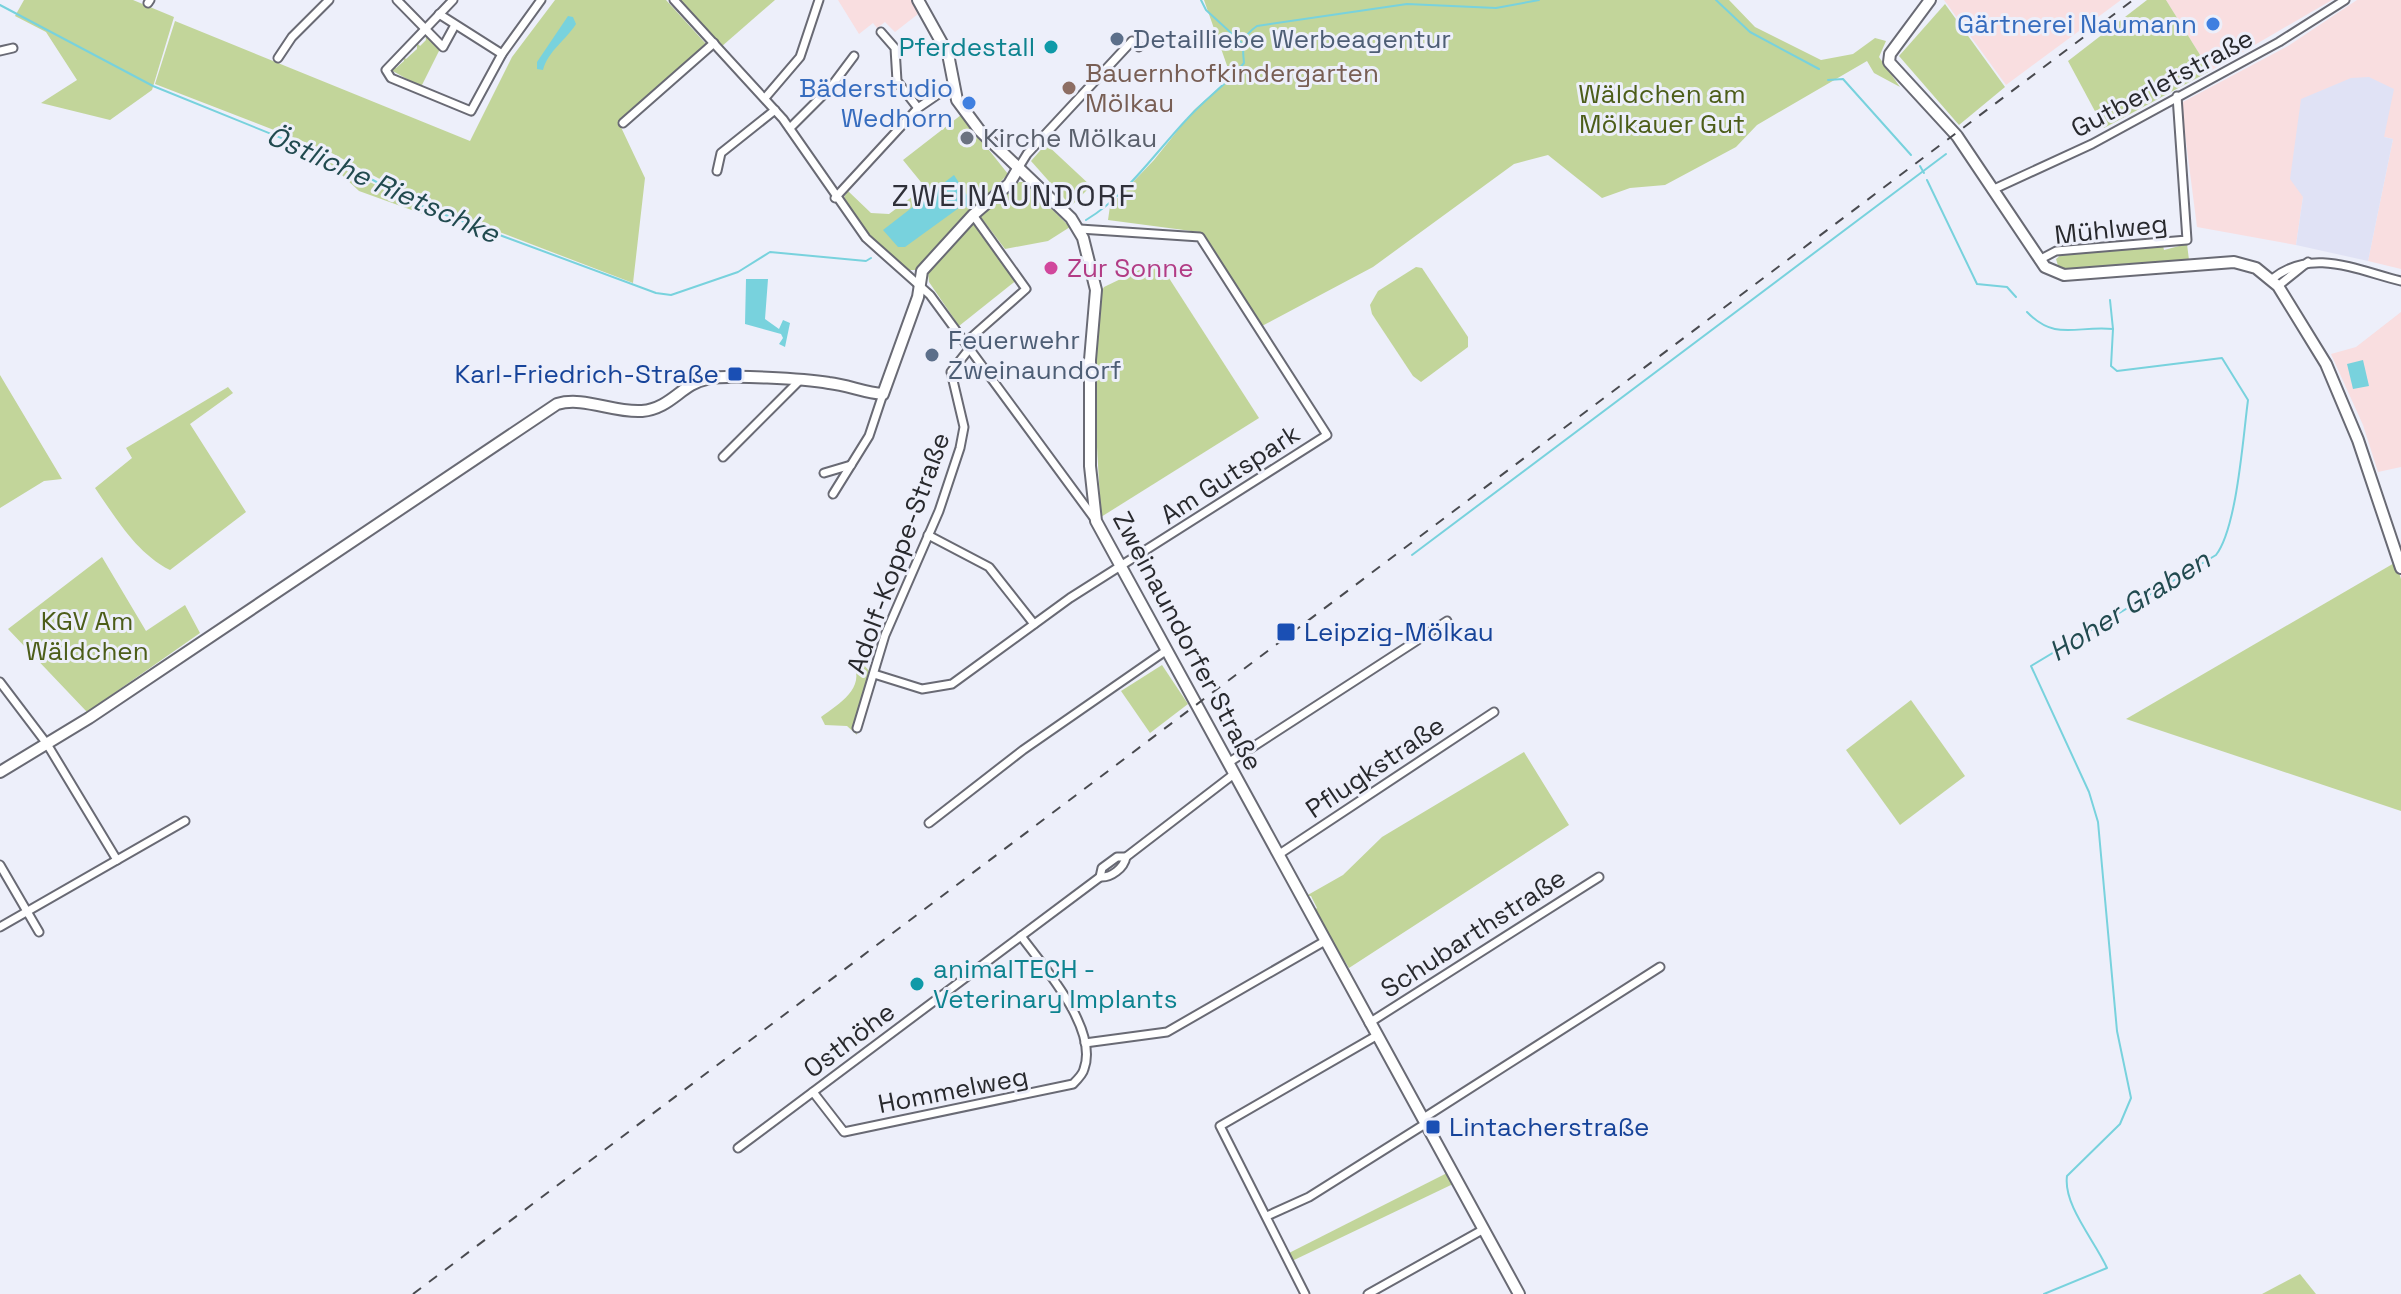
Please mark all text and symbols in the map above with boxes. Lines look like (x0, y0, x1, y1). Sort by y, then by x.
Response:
place label: Gärtnerei Naumann (1957, 7, 2197, 41)
marker: Gärtnerei Naumann (2204, 15, 2222, 33)
street label: Gutberletstraße (2065, 21, 2259, 145)
place label: Detailliebe Werbeagentur (1133, 22, 1451, 56)
place label: Pferdestall (899, 30, 1035, 64)
marker: Detailliebe Werbeagentur (1108, 30, 1126, 48)
marker: Pferdestall (1042, 38, 1060, 56)
place label: Bauernhofkindergarten Mölkau (1085, 56, 1379, 120)
place label: Bäderstudio Wedhorn (799, 71, 953, 135)
park label: Wäldchen am Mölkauer Gut (1578, 77, 1746, 141)
marker: Bauernhofkindergarten Mölkau (1060, 79, 1078, 97)
marker: Bäderstudio Wedhorn (960, 94, 978, 112)
water label: Östliche Rietschke (261, 117, 506, 252)
place label: Kirche Mölkau (983, 121, 1157, 155)
marker: Kirche Mölkau (958, 129, 976, 147)
district label: ZWEINAUNDORF (891, 176, 1137, 215)
street label: Mühlweg (2053, 206, 2169, 252)
place label: Zur Sonne (1067, 251, 1194, 285)
marker: Zur Sonne (1042, 259, 1060, 277)
place label: Feuerwehr Zweinaundorf (948, 323, 1122, 387)
marker: Feuerwehr Zweinaundorf (923, 346, 941, 364)
place label: Karl-Friedrich-Straße (454, 357, 719, 391)
marker: Karl-Friedrich-Straße (726, 365, 744, 383)
street label: Am Gutspark (1154, 416, 1306, 532)
street label: Adolf-Koppe-Straße (839, 428, 957, 678)
street label: Zweinaundorfer Straße (1105, 506, 1271, 776)
water label: Hoher Graben (2042, 541, 2217, 669)
park label: KGV Am Wäldchen (25, 604, 149, 668)
place label: Leipzig-Mölkau (1304, 615, 1494, 649)
marker: Leipzig-Mölkau (1275, 621, 1297, 643)
street label: Pflugkstraße (1299, 708, 1451, 826)
street label: Schubarthstraße (1374, 860, 1572, 1006)
place label: animalTECH - Veterinary Implants (933, 952, 1177, 1016)
marker: animalTECH - Veterinary Implants (908, 975, 926, 993)
street label: Osthöhe (796, 994, 902, 1086)
street label: Hommelweg (875, 1059, 1031, 1121)
place label: Lintacherstraße (1449, 1110, 1649, 1144)
marker: Lintacherstraße (1424, 1118, 1442, 1136)

